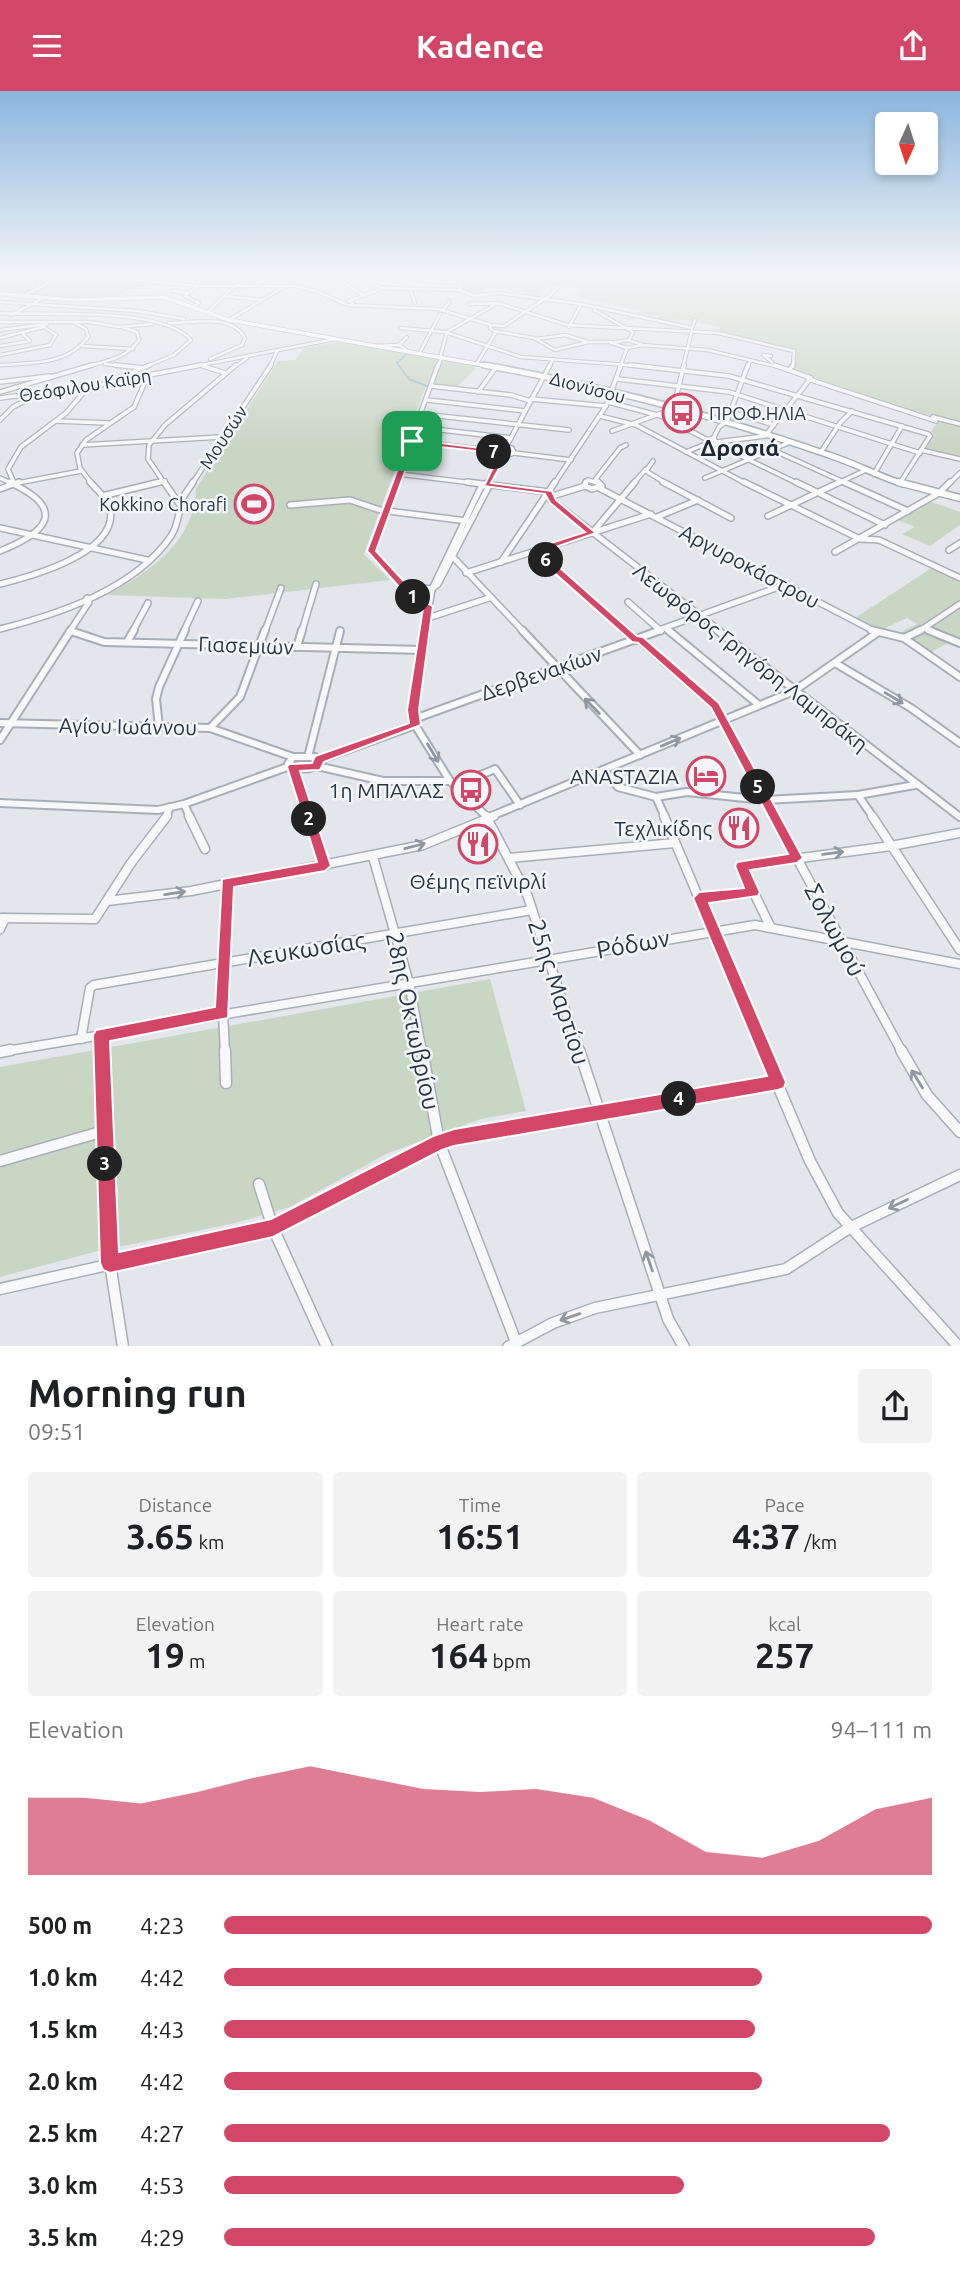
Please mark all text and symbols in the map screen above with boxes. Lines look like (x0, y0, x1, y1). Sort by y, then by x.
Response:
icon: menu (28, 27, 66, 65)
icon: share (894, 27, 932, 65)
text: Kadence (416, 28, 544, 64)
north arrow (875, 112, 938, 175)
map controls (875, 112, 938, 175)
street label: Θεόφιλου Καϊρη (18, 365, 152, 405)
street label: Διονύσου (548, 367, 628, 407)
bus stop icon: ΠΡΟΦ.ΗΛΙΑ (661, 392, 703, 434)
street label: Μουσών (195, 401, 251, 472)
place label: ΠΡΟΦ.ΗΛΙΑ (709, 403, 806, 423)
pin (382, 411, 442, 471)
icon: arrive (393, 422, 431, 460)
pin: 7 (476, 435, 512, 469)
district label: Δροσιά (701, 435, 779, 460)
text: 7 (488, 440, 499, 462)
sports icon: Kokkino Chorafi (233, 483, 275, 525)
place label: Kokkino Chorafi (99, 494, 227, 514)
street label: Αργυροκάστρου (676, 519, 824, 613)
pin: 6 (528, 543, 564, 577)
text: 6 (540, 548, 551, 570)
street label: Λεωφόρος Γρηγόρη Λαμπράκη (629, 558, 873, 756)
pin: 1 (396, 580, 430, 615)
text: 1 (407, 585, 418, 607)
street label: Γιασεμιών (198, 631, 294, 659)
street label: Δερβενακίων (477, 641, 605, 705)
one-way arrow (884, 691, 904, 705)
one-way arrow (584, 698, 601, 715)
street label: Αγίου Ιωάννου (59, 713, 197, 739)
one-way arrow (660, 734, 681, 747)
one-way arrow (426, 742, 440, 762)
hotel icon: ANASTAZIA (685, 755, 727, 797)
place label: ANASTAZIA (570, 764, 679, 788)
bus stop icon: 1η ΜΠΑΛΑΣ (450, 769, 492, 811)
pin: 5 (740, 769, 776, 805)
text: 5 (752, 775, 763, 797)
place label: 1η ΜΠΑΛΑΣ (329, 778, 444, 802)
pin: 2 (292, 801, 326, 837)
text: 2 (303, 807, 314, 829)
restaurant icon: Τεχλικίδης (718, 807, 760, 849)
place label: Τεχλικίδης (614, 816, 712, 840)
restaurant icon: Θέμης πεϊνιρλί (457, 823, 499, 865)
one-way arrow (403, 839, 426, 852)
one-way arrow (821, 846, 844, 859)
place label: Θέμης πεϊνιρλί (409, 869, 547, 893)
street label: Σολωμού (799, 879, 871, 981)
one-way arrow (163, 886, 186, 899)
street label: 25ης Μαρτίου (523, 916, 595, 1068)
street label: Ρόδων (594, 924, 672, 964)
street label: Λευκωσίας (245, 926, 367, 972)
street label: 28ης Οκτωβρίου (381, 930, 445, 1112)
one-way arrow (909, 1070, 924, 1089)
pin: 4 (662, 1081, 696, 1117)
text: 4 (673, 1087, 684, 1109)
pin: 3 (88, 1147, 122, 1181)
text: 3 (99, 1152, 110, 1174)
one-way arrow (888, 1198, 909, 1211)
one-way arrow (642, 1251, 654, 1273)
one-way arrow (560, 1312, 582, 1324)
button: share (858, 1369, 932, 1443)
text: Morning run (28, 1372, 247, 1414)
text: 09:51 (28, 1419, 86, 1444)
text: Distance (139, 1494, 212, 1516)
text: Time (459, 1494, 501, 1516)
text: Pace (765, 1494, 805, 1516)
text: 3.65 (126, 1516, 194, 1556)
text: 16:51 (436, 1516, 524, 1556)
text: 4:37 (732, 1516, 800, 1556)
text: km (194, 1531, 224, 1553)
text: /km (800, 1531, 837, 1553)
text: Elevation (136, 1613, 215, 1635)
text: Heart rate (436, 1613, 524, 1635)
text: kcal (768, 1613, 801, 1635)
text: 19 (145, 1635, 185, 1675)
text: 164 (429, 1635, 488, 1675)
text: 257 (755, 1635, 814, 1675)
text: m (185, 1650, 205, 1672)
text: bpm (488, 1650, 531, 1672)
text: Elevation (28, 1717, 124, 1742)
text: 94–111 m (831, 1717, 932, 1742)
text: 500 m (28, 1913, 92, 1938)
text: 4:23 (140, 1913, 185, 1938)
text: 1.0 km (28, 1965, 98, 1990)
text: 4:42 (140, 1965, 185, 1990)
text: 1.5 km (28, 2017, 98, 2042)
text: 4:43 (140, 2017, 185, 2042)
text: 2.0 km (28, 2069, 98, 2094)
text: 4:42 (140, 2069, 185, 2094)
text: 2.5 km (28, 2121, 98, 2146)
text: 4:27 (140, 2121, 185, 2146)
text: 3.0 km (28, 2173, 98, 2198)
text: 4:53 (140, 2173, 185, 2198)
text: 3.5 km (28, 2225, 98, 2250)
text: 4:29 (140, 2225, 185, 2250)

